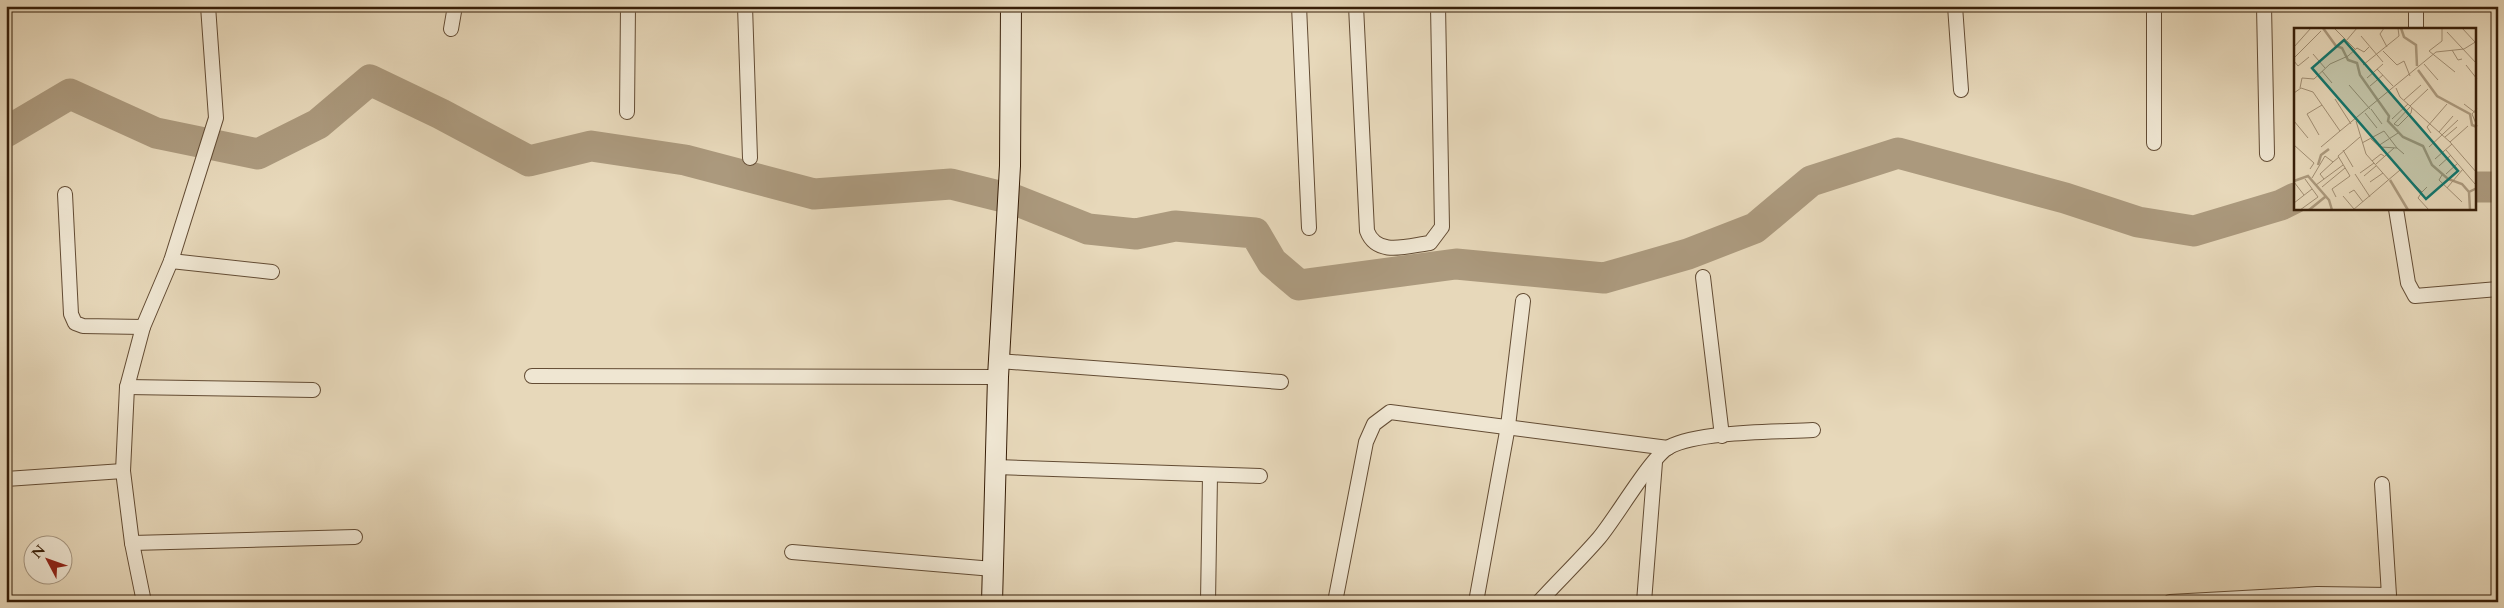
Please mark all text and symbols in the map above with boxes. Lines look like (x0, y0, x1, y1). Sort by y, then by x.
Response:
inset map (2294, 28, 2476, 210)
north arrow (22, 536, 72, 586)
text: N (27, 541, 50, 563)

